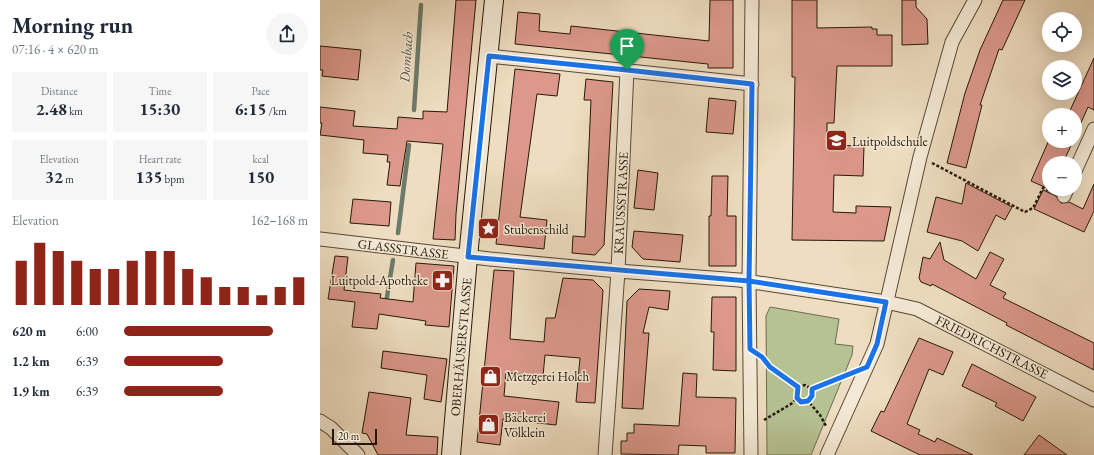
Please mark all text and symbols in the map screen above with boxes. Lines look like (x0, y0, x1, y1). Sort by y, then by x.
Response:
text: Morning run (12, 11, 133, 40)
map controls (1042, 12, 1082, 196)
button: locate (1042, 12, 1082, 52)
button: share (266, 13, 308, 55)
pin (610, 29, 644, 70)
water label: Dombach (395, 31, 417, 84)
icon: arrive (616, 35, 638, 57)
text: 07:16 · 4 × 620 m (12, 41, 99, 58)
button: layers (1042, 60, 1082, 100)
text: Distance (41, 84, 78, 98)
text: Time (149, 84, 171, 98)
text: Pace (251, 84, 270, 98)
text: 2.48 (36, 98, 67, 120)
text: 15:30 (140, 98, 180, 120)
text: 6:15 (235, 98, 266, 120)
text: km (67, 104, 83, 118)
text: /km (266, 104, 287, 118)
button: + (1042, 108, 1082, 148)
school or university icon: Luitpoldschule (824, 128, 850, 154)
place label: Luitpoldschule (852, 133, 928, 150)
street label: KRAUSSSTRASSE (610, 151, 632, 255)
text: Elevation (40, 152, 79, 166)
text: Heart rate (139, 152, 181, 166)
text: kcal (252, 152, 269, 166)
button: − (1042, 156, 1082, 196)
text: 32 (45, 166, 63, 188)
text: 135 (135, 166, 162, 188)
text: 150 (247, 166, 274, 188)
text: m (63, 172, 74, 186)
text: bpm (162, 172, 185, 186)
text: Elevation (12, 212, 59, 229)
text: 162–168 m (251, 212, 308, 229)
place icon: Stubenschild (476, 216, 502, 242)
place label: Stubenschild (504, 221, 569, 238)
street label: GLASSSTRASSE (357, 235, 449, 263)
pharmacy icon: Luitpold-Apotheke (430, 267, 456, 293)
place label: Luitpold-Apotheke (331, 272, 428, 289)
street label: OBERHÄUSERSTRASSE (446, 277, 476, 417)
street label: FRIEDRICHSTRASSE (933, 311, 1051, 383)
text: 620 m (12, 323, 46, 340)
text: 6:00 (76, 323, 98, 340)
text: 1.2 km (12, 353, 50, 370)
text: 6:39 (76, 353, 98, 370)
shop icon: Metzgerei Holch (478, 363, 504, 389)
place label: Metzgerei Holch (506, 368, 590, 385)
text: 1.9 km (12, 383, 50, 400)
text: 6:39 (76, 383, 98, 400)
place label: Bäckerei Völklein (504, 409, 546, 441)
shop icon: Bäckerei Völklein (475, 411, 501, 437)
scale bar (332, 427, 377, 446)
text: 20 m (338, 429, 359, 443)

